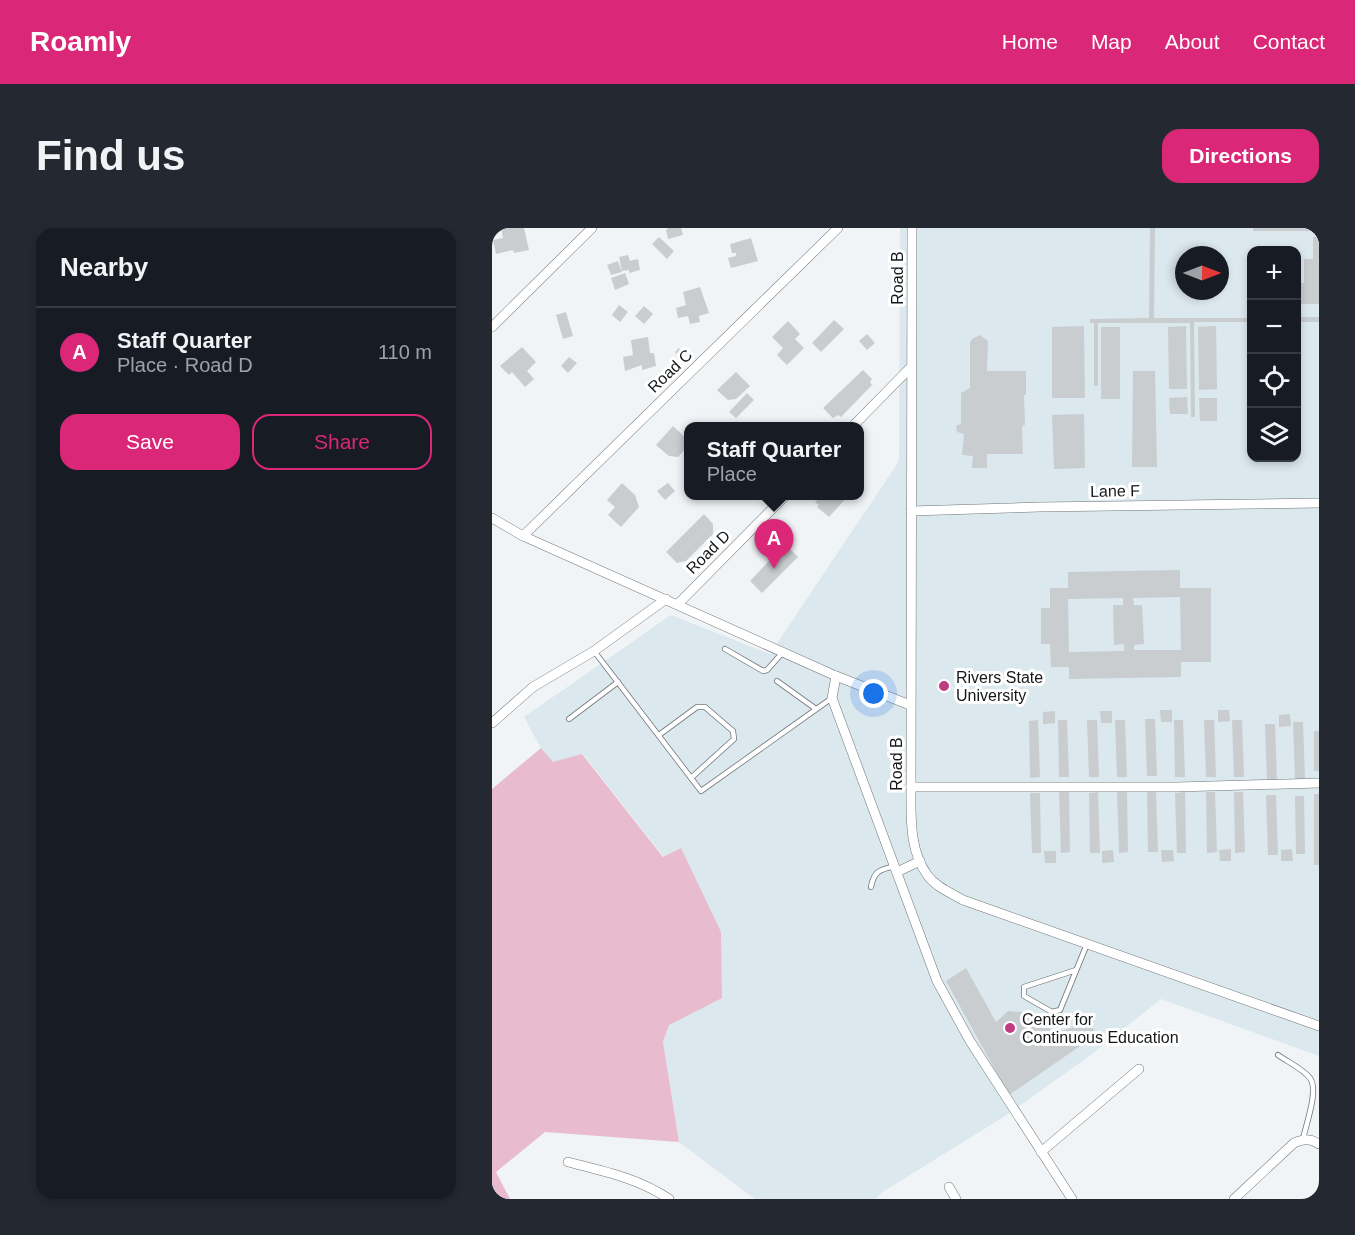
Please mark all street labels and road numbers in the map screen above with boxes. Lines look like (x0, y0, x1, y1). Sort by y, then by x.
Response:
street label: Road B (889, 251, 906, 305)
street label: Road C (645, 346, 695, 396)
street label: Lane F (1090, 482, 1140, 500)
street label: Road D (683, 527, 733, 577)
street label: Road B (888, 737, 905, 791)

